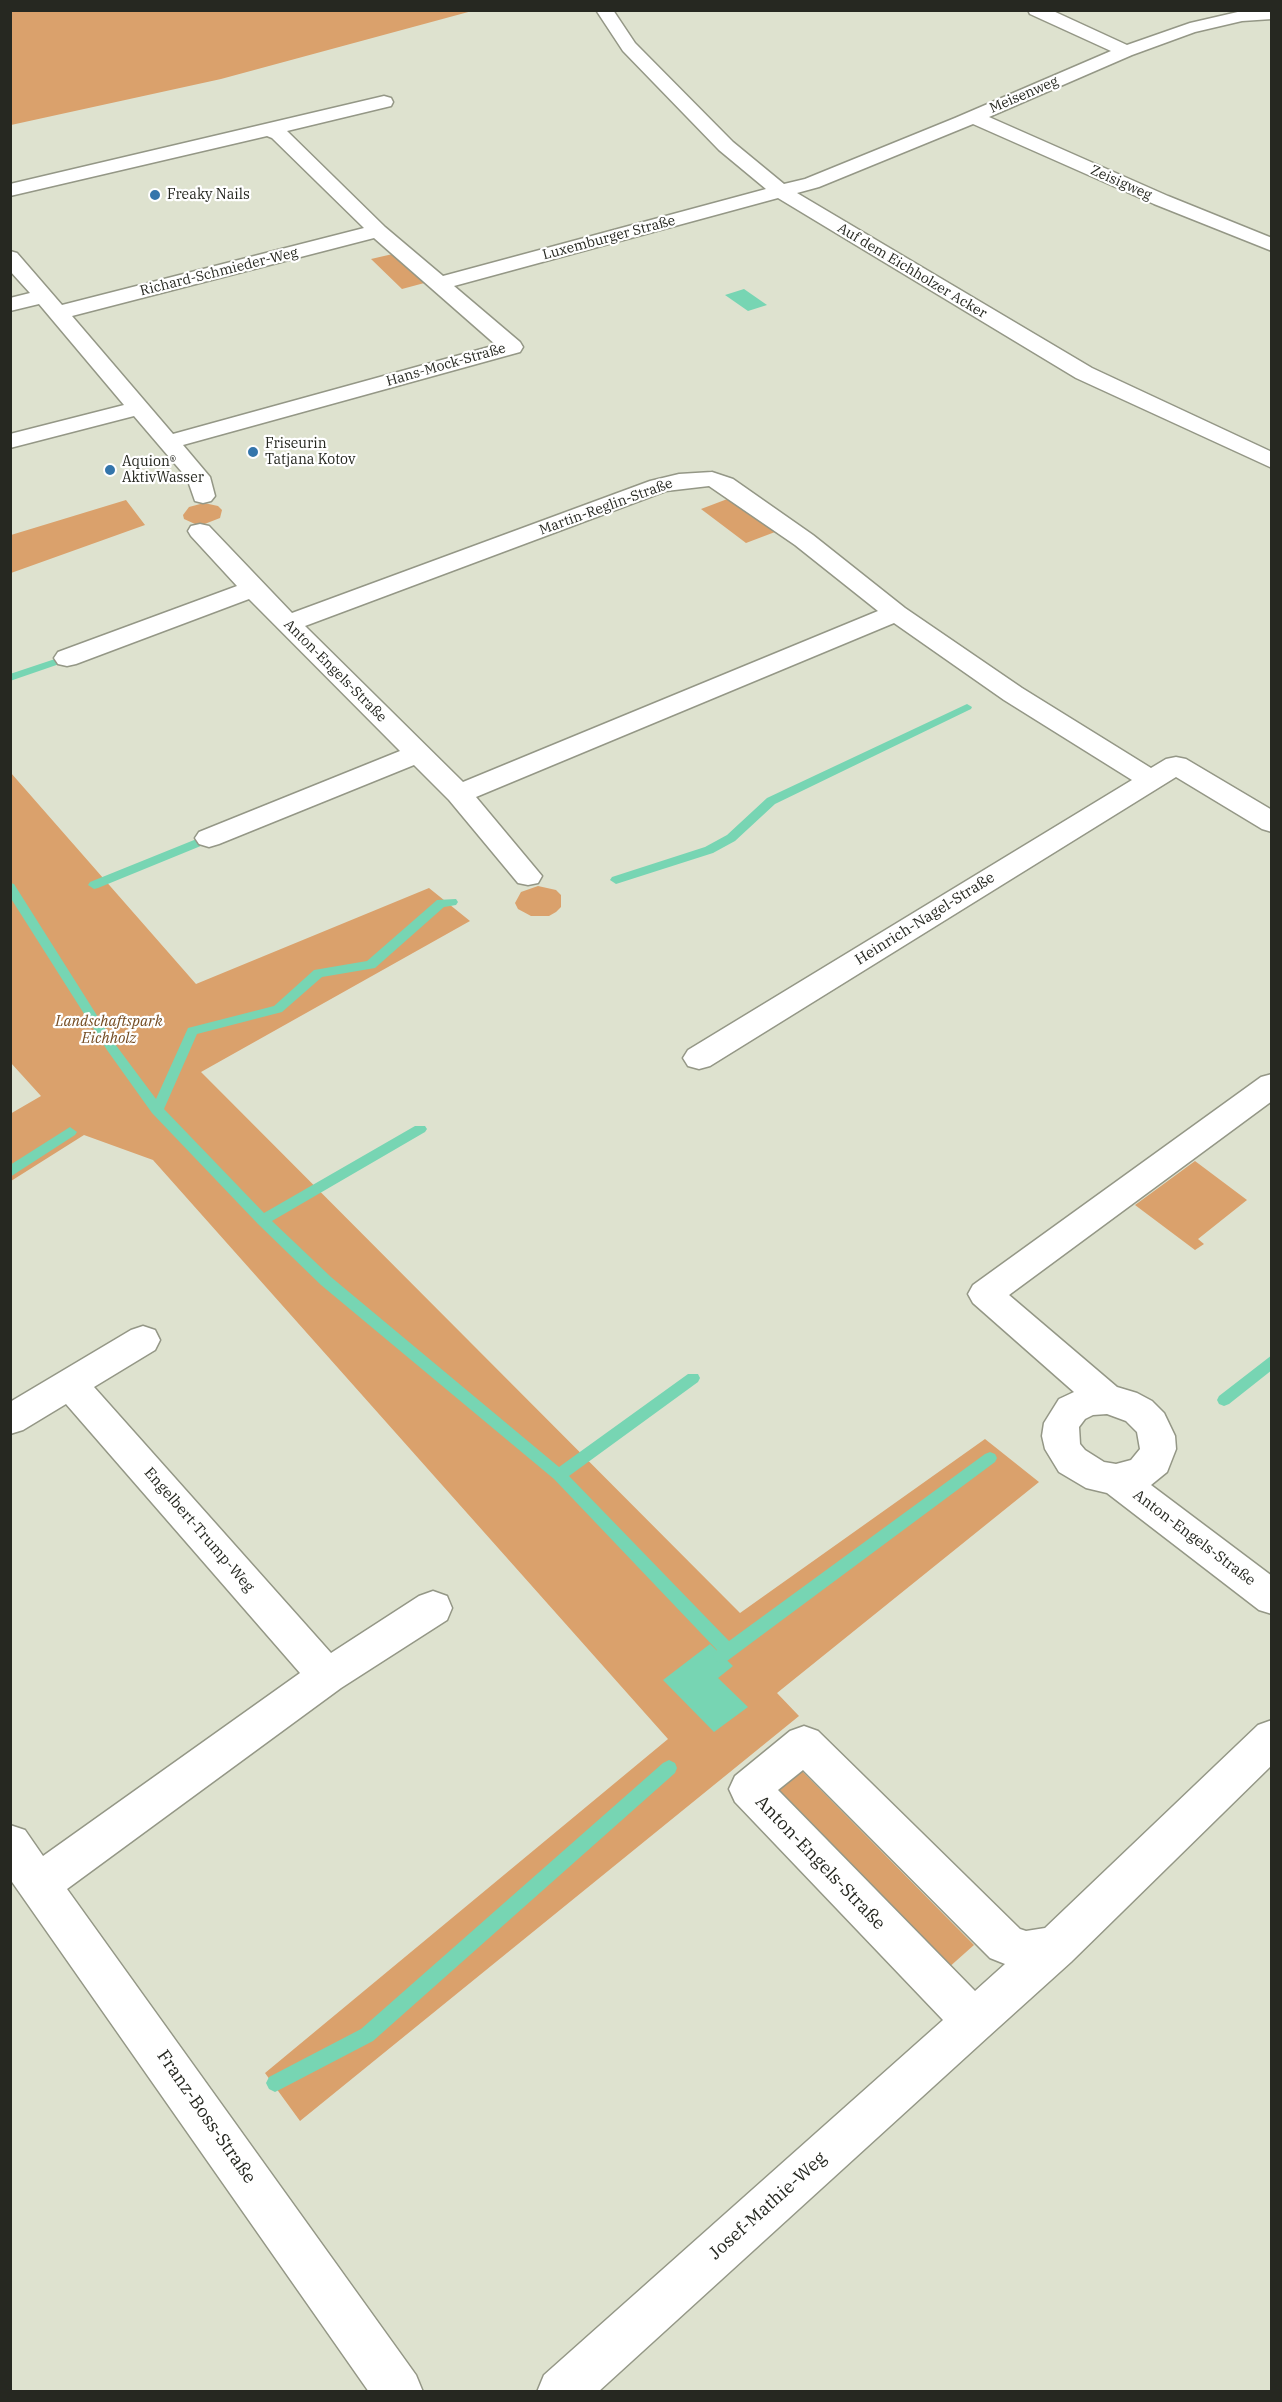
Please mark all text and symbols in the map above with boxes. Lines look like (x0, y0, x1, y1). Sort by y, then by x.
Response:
street label: Meisenweg (987, 73, 1061, 117)
street label: Zeisigweg (1088, 162, 1154, 204)
place label: Freaky Nails (167, 187, 250, 203)
marker: Freaky Nails (148, 188, 162, 202)
street label: Luxemburger Straße (541, 212, 677, 264)
street label: Auf dem Eichholzer Acker (834, 220, 990, 322)
street label: Richard-Schmieder-Weg (138, 244, 300, 300)
street label: Hans-Mock-Straße (384, 340, 508, 390)
place label: Friseurin Tatjana Kotov (265, 436, 355, 468)
marker: Friseurin Tatjana Kotov (246, 445, 260, 459)
place label: Aquion® AktivWasser (122, 454, 204, 486)
marker: Aquion® AktivWasser (103, 463, 117, 477)
street label: Martin-Reglin-Straße (537, 475, 675, 539)
street label: Anton-Engels-Straße (280, 616, 390, 726)
street label: Heinrich-Nagel-Straße (852, 869, 998, 969)
park label: Landschaftspark Eichholz (55, 1013, 163, 1048)
street label: Engelbert-Trump-Weg (140, 1464, 258, 1596)
street label: Anton-Engels-Straße (1129, 1486, 1259, 1590)
street label: Anton-Engels-Straße (750, 1791, 890, 1935)
street label: Franz-Boss-Straße (152, 2046, 260, 2188)
street label: Josef-Mathie-Weg (705, 2148, 831, 2264)

